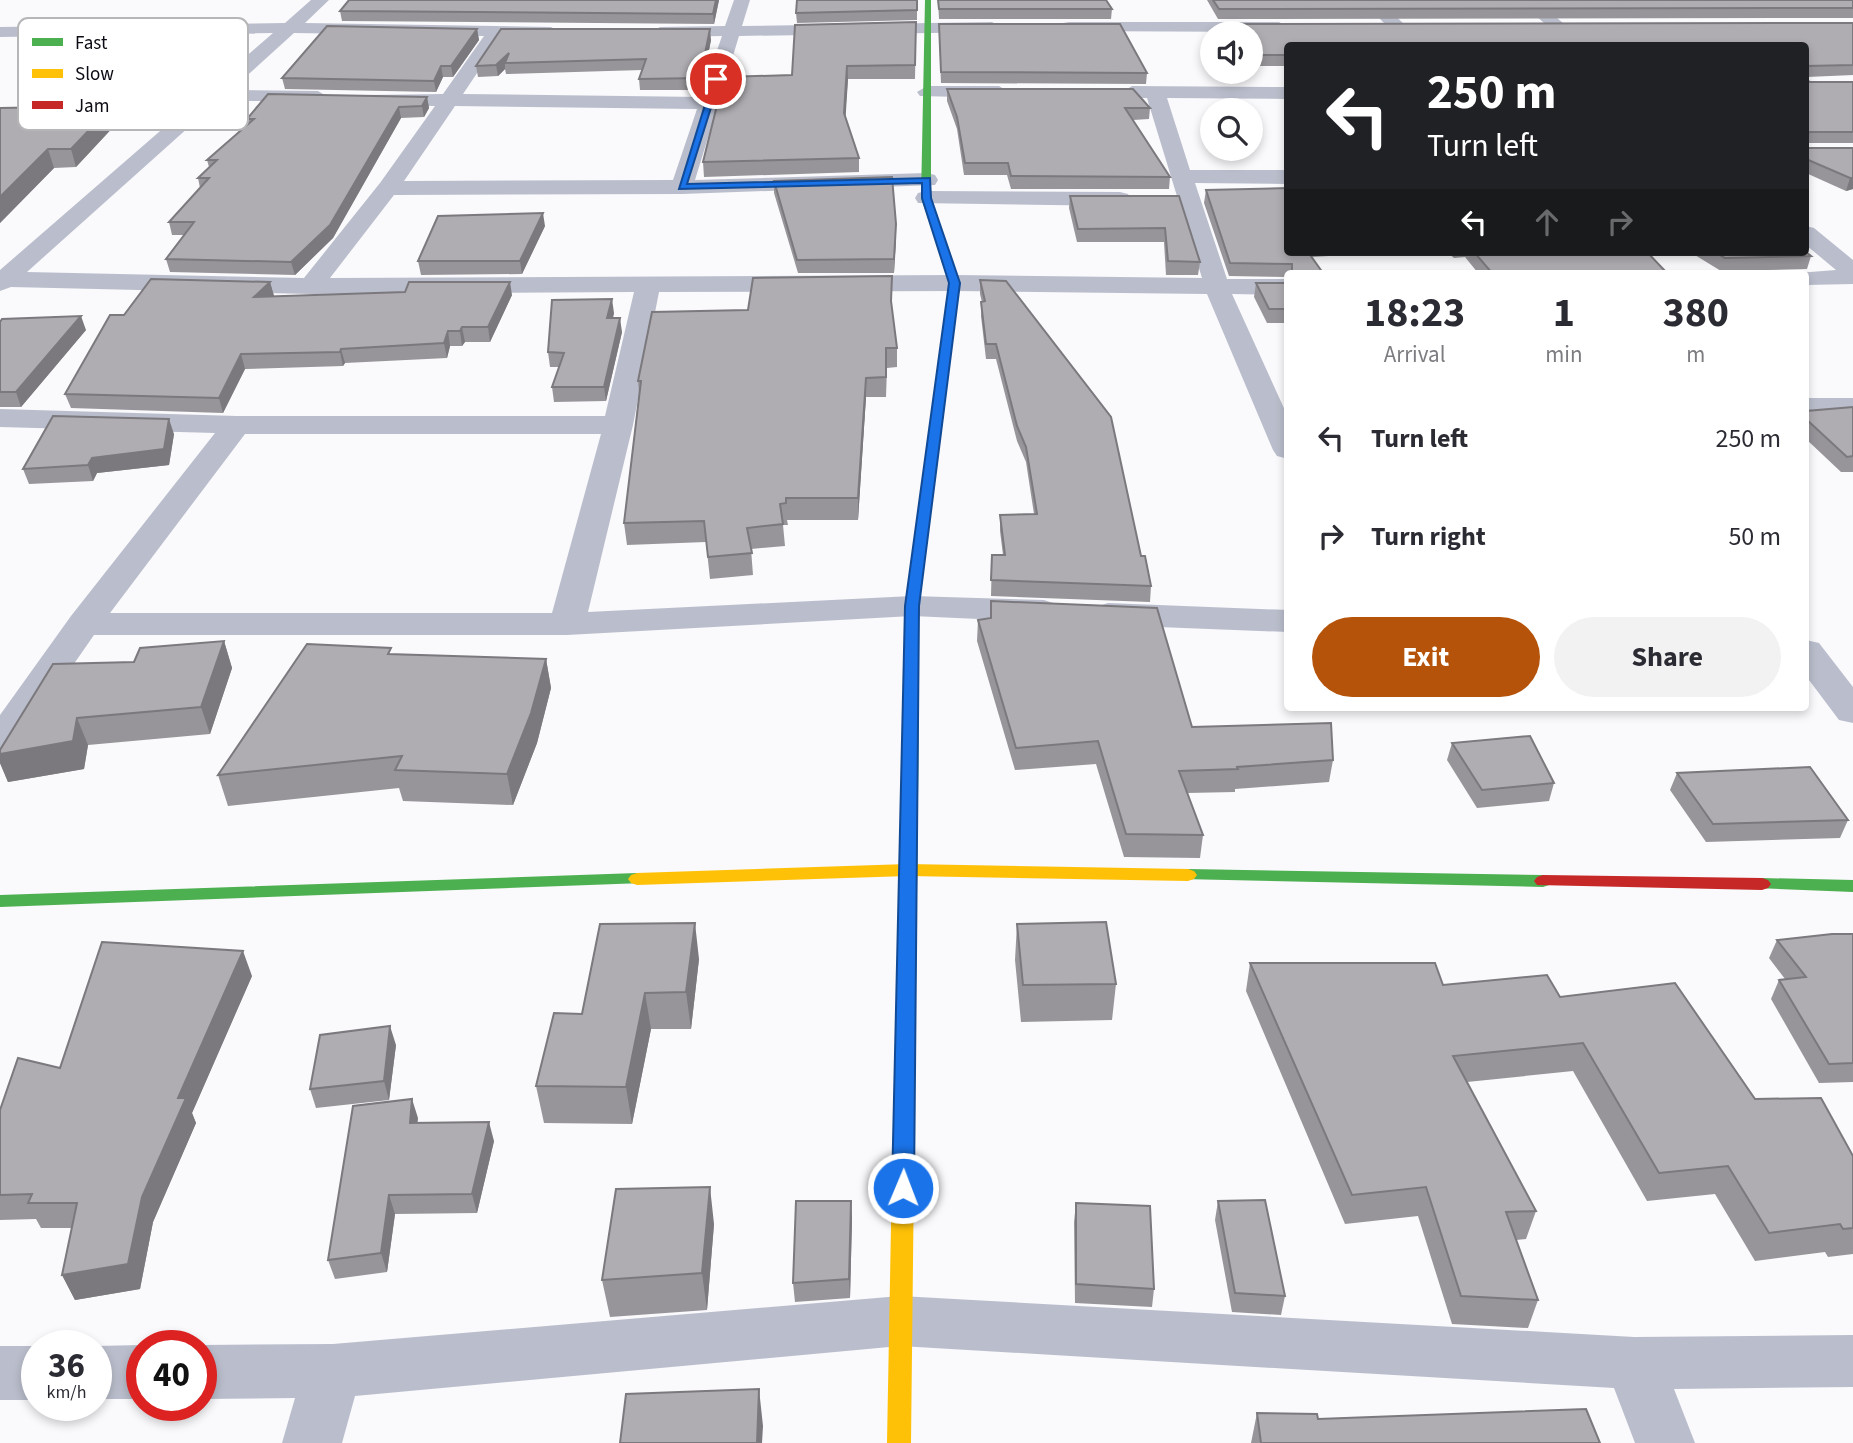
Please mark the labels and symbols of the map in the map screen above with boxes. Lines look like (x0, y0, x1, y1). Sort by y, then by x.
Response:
legend (18, 18, 248, 130)
text: Fast (75, 30, 108, 57)
pin (686, 49, 746, 109)
text: Slow (75, 61, 114, 88)
text: Jam (75, 93, 109, 120)
position arrow (866, 1151, 940, 1225)
speed limit sign: 40 (126, 1330, 217, 1421)

